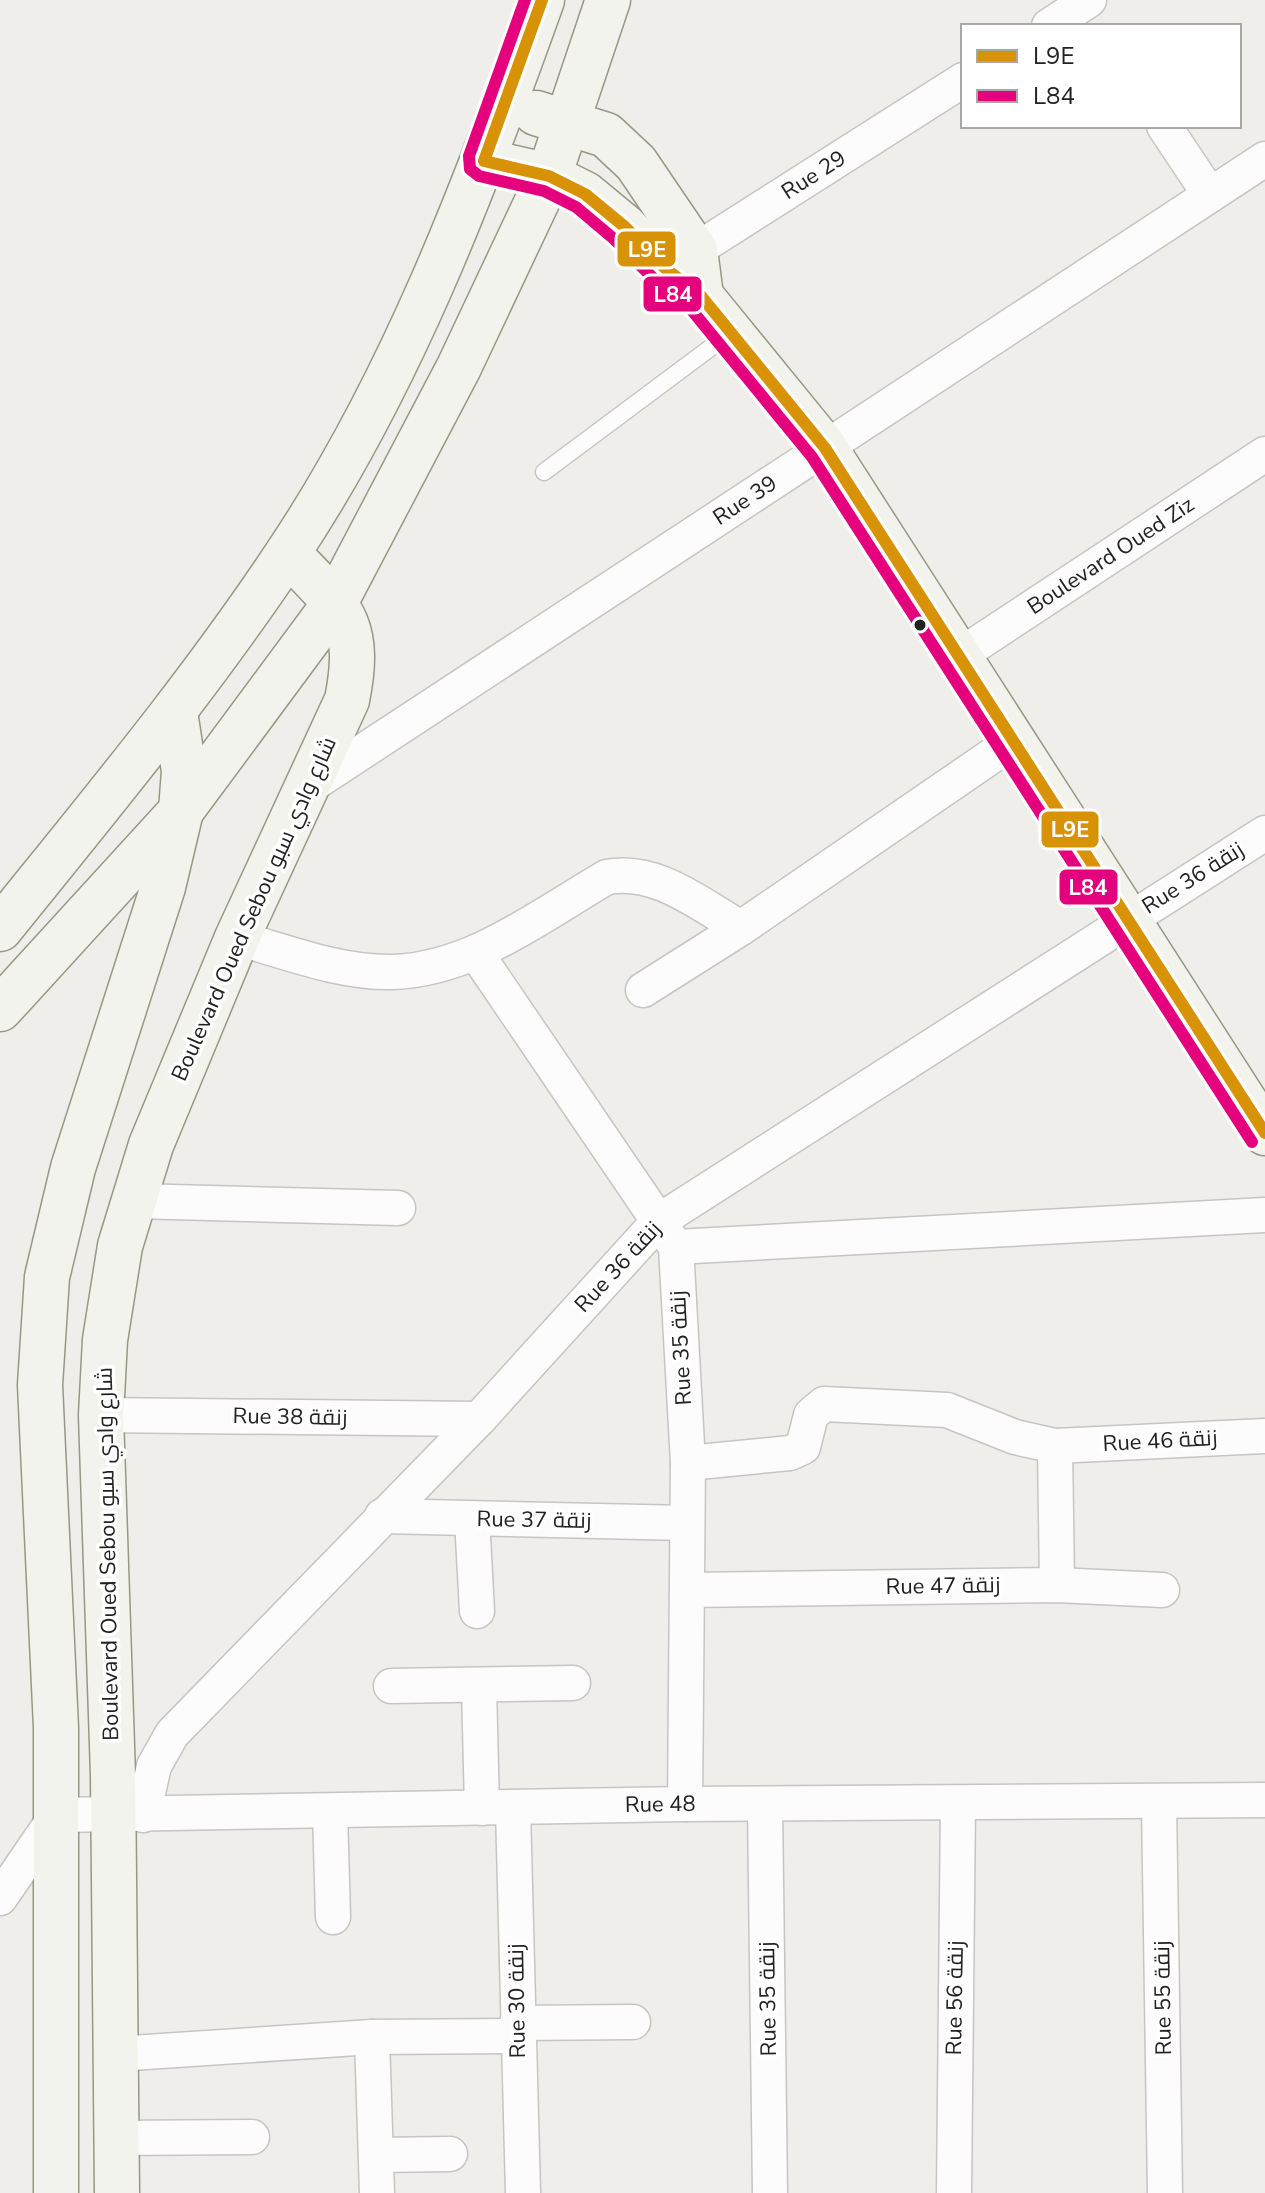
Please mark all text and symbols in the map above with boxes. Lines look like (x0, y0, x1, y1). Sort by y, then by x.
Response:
legend (961, 24, 1241, 128)
text: L9E (1033, 40, 1074, 72)
text: L84 (1033, 80, 1075, 112)
street label: Rue 29 (776, 143, 852, 207)
line badge: L9E (616, 230, 677, 268)
text: L9E (628, 235, 666, 265)
line badge: L84 (642, 275, 703, 313)
text: L84 (654, 280, 692, 310)
street label: Rue 39 (707, 468, 783, 532)
street label: Boulevard Oued Ziz (1021, 490, 1200, 622)
unlabelled marker (912, 617, 928, 633)
street label: Boulevard Oued Sebou شارع وادي سبو (164, 732, 345, 1086)
line badge: L9E (1040, 810, 1100, 849)
text: L9E (1051, 815, 1089, 845)
street label: Rue 36 زنقة (1136, 835, 1250, 921)
line badge: L84 (1058, 868, 1119, 906)
text: L84 (1069, 873, 1107, 903)
street label: Rue 36 زنقة (568, 1215, 668, 1319)
street label: Rue 35 زنقة (663, 1290, 699, 1406)
street label: Boulevard Oued Sebou شارع وادي سبو (90, 1367, 127, 1741)
street label: Rue 38 زنقة (232, 1401, 348, 1433)
street label: Rue 46 زنقة (1102, 1423, 1218, 1459)
street label: Rue 37 زنقة (476, 1504, 592, 1536)
street label: Rue 47 زنقة (885, 1570, 1001, 1602)
street label: Rue 48 (625, 1789, 696, 1820)
street label: Rue 56 زنقة (939, 1940, 971, 2056)
street label: Rue 55 زنقة (1147, 1940, 1179, 2056)
street label: Rue 35 زنقة (752, 1941, 784, 2057)
street label: Rue 30 زنقة (501, 1943, 533, 2059)

